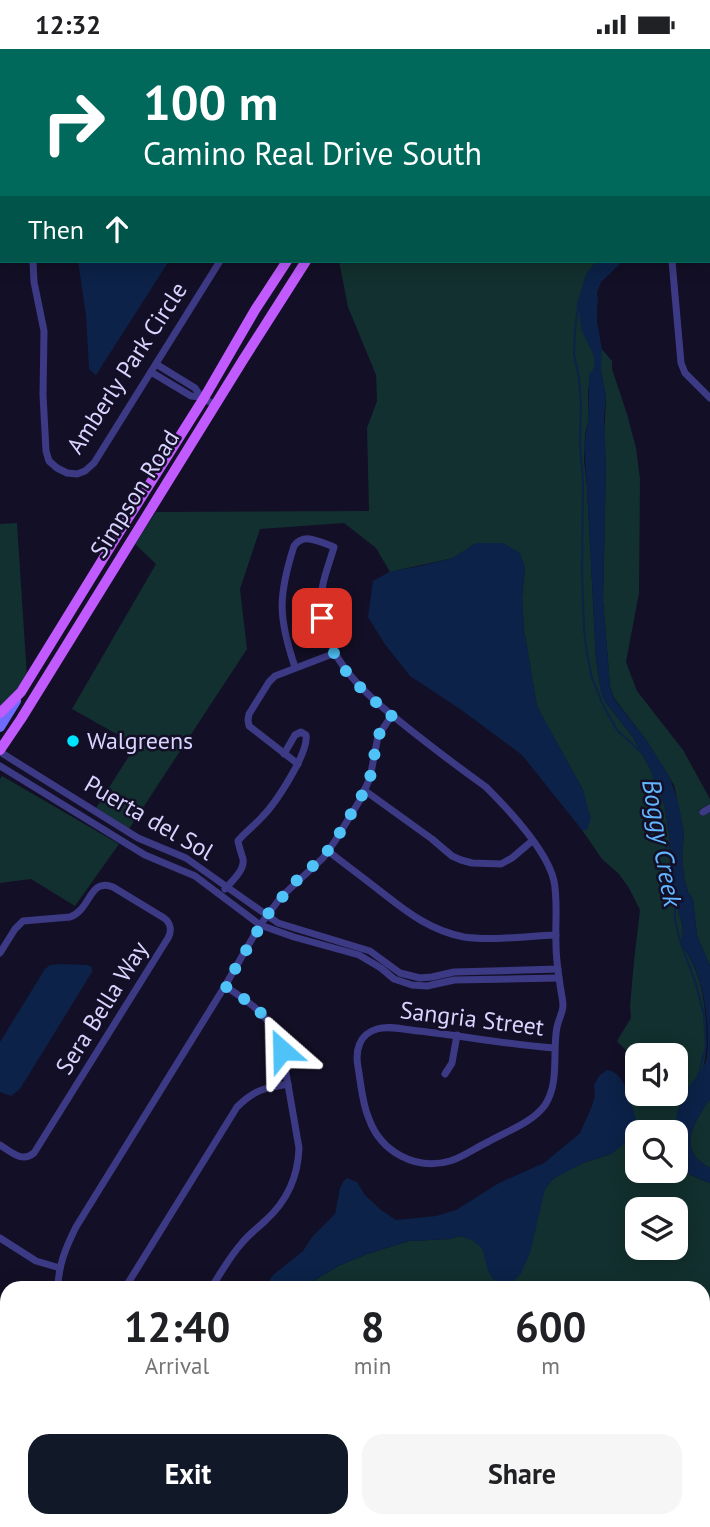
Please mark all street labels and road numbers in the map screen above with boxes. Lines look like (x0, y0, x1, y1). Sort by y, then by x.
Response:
street label: Amberly Park Circle (59, 276, 194, 460)
street label: Simpson Road (83, 424, 186, 563)
street label: Puerta del Sol (79, 768, 219, 867)
street label: Sera Bella Way (48, 935, 155, 1080)
street label: Sangria Street (398, 994, 546, 1043)

